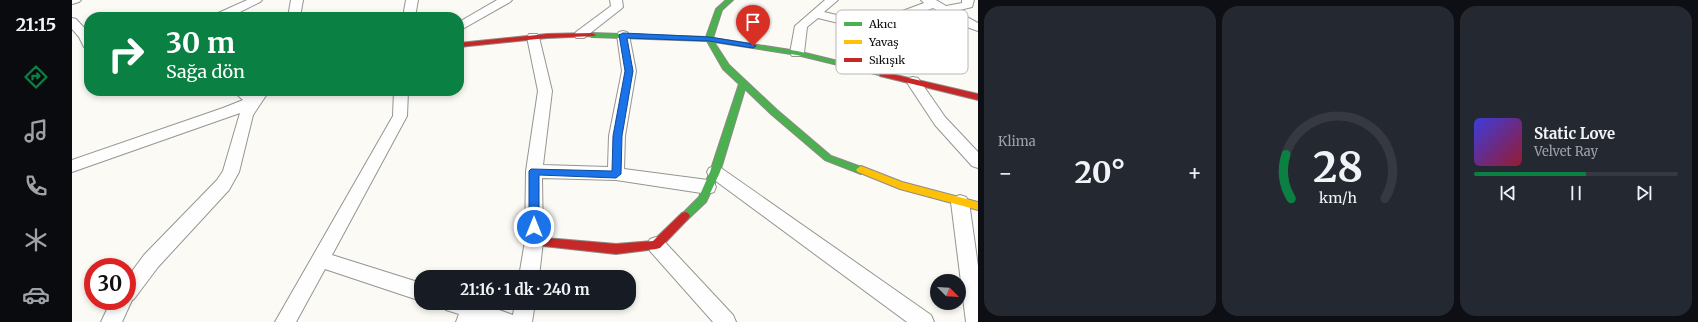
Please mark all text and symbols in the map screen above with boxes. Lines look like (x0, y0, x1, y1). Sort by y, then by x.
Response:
pin (736, 5, 770, 46)
legend (836, 10, 968, 74)
icon: arrive (742, 11, 764, 33)
text: 21:15 (16, 13, 56, 36)
text: Akıcı (868, 17, 897, 31)
text: 30 m (166, 25, 235, 61)
icon: right (100, 28, 152, 80)
text: Yavaş (868, 35, 899, 49)
text: Sıkışık (869, 53, 905, 67)
text: Sağa dön (166, 60, 245, 83)
icon: directions (22, 63, 50, 91)
icon: music (22, 117, 50, 145)
text: Static Love (1534, 124, 1615, 143)
text: Klima (998, 133, 1036, 150)
text: 28 (1313, 141, 1363, 193)
text: Velvet Ray (1534, 143, 1598, 160)
text: 20° (1075, 153, 1125, 191)
text: − (998, 159, 1013, 187)
text: + (1187, 159, 1202, 187)
icon: phone (22, 172, 50, 200)
icon: previous (1497, 182, 1519, 204)
icon: pause (1565, 182, 1587, 204)
icon: next (1633, 182, 1655, 204)
text: km/h (1319, 189, 1357, 207)
position arrow (513, 206, 555, 248)
icon: climate (22, 226, 50, 254)
speed limit sign: 30 (84, 258, 136, 310)
north arrow (930, 274, 966, 310)
map controls (930, 274, 966, 310)
text: 21:16 · 1 dk · 240 m (460, 280, 590, 299)
icon: car (22, 281, 50, 309)

